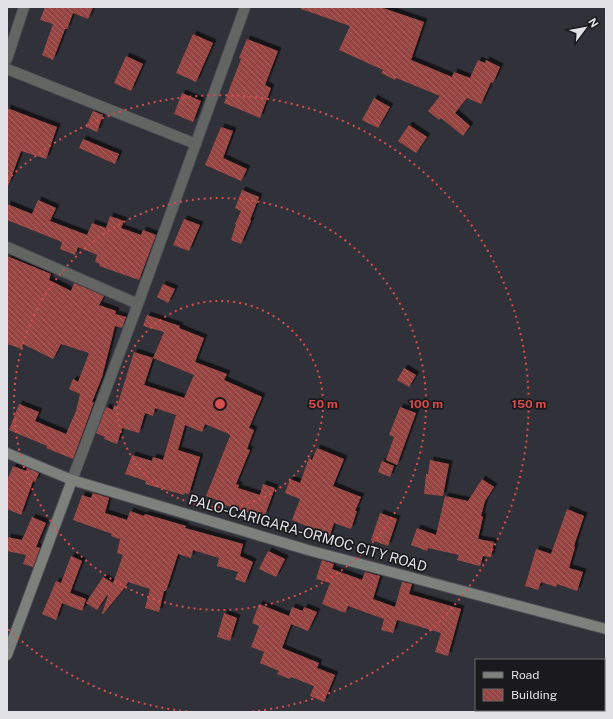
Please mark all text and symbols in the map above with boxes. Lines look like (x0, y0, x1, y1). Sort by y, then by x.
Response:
north arrow (565, 8, 605, 48)
text: N (586, 16, 601, 30)
centre of rings (213, 397, 227, 411)
text: 50 m (308, 397, 338, 411)
text: 100 m (409, 397, 443, 411)
text: 150 m (512, 397, 546, 411)
street label: PALO-CARIGARA-ORMOC CITY ROAD (187, 491, 429, 575)
legend (475, 659, 605, 711)
text: Road (511, 668, 539, 682)
text: Building (511, 688, 557, 702)

